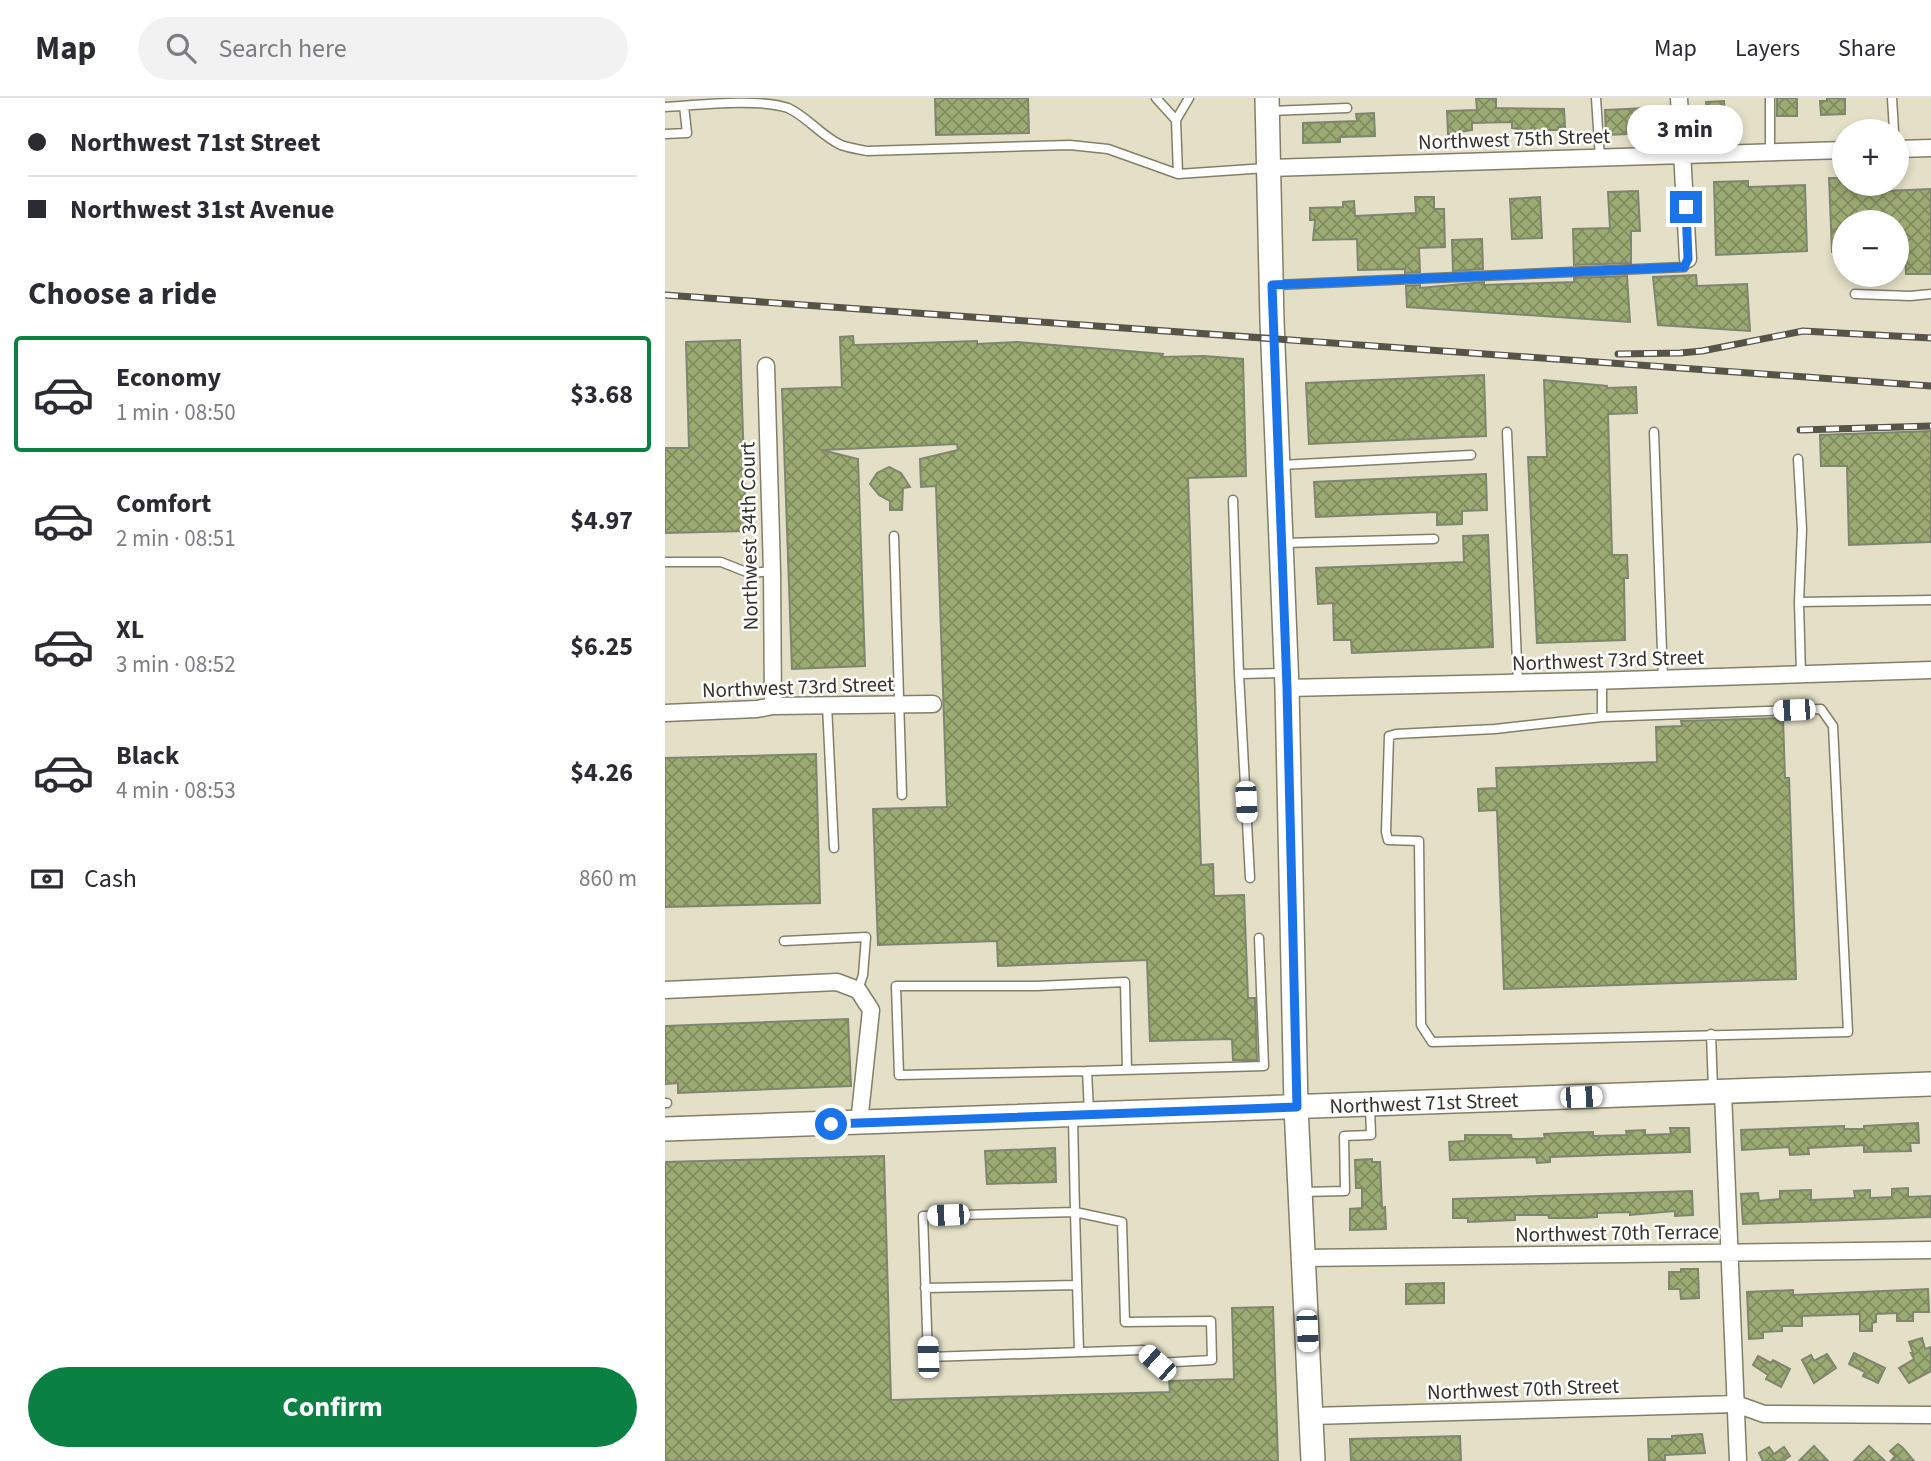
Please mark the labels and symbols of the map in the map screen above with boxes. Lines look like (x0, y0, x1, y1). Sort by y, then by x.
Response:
callout: 3 min (1628, 105, 1744, 154)
street label: Northwest 75th Street (1417, 121, 1611, 157)
route end (1670, 191, 1702, 223)
street label: Northwest 34th Court (732, 441, 766, 631)
street label: Northwest 73rd Street (1511, 642, 1705, 678)
street label: Northwest 73rd Street (701, 669, 895, 705)
car (1773, 699, 1816, 721)
car (1235, 780, 1258, 824)
street label: Northwest 71st Street (1329, 1085, 1519, 1121)
car (1560, 1086, 1603, 1108)
route start (815, 1108, 847, 1140)
car (927, 1204, 970, 1226)
street label: Northwest 70th Terrace (1515, 1216, 1719, 1250)
car (1296, 1309, 1319, 1353)
car (917, 1336, 940, 1378)
car (1135, 1341, 1180, 1385)
street label: Northwest 70th Street (1426, 1371, 1620, 1407)

